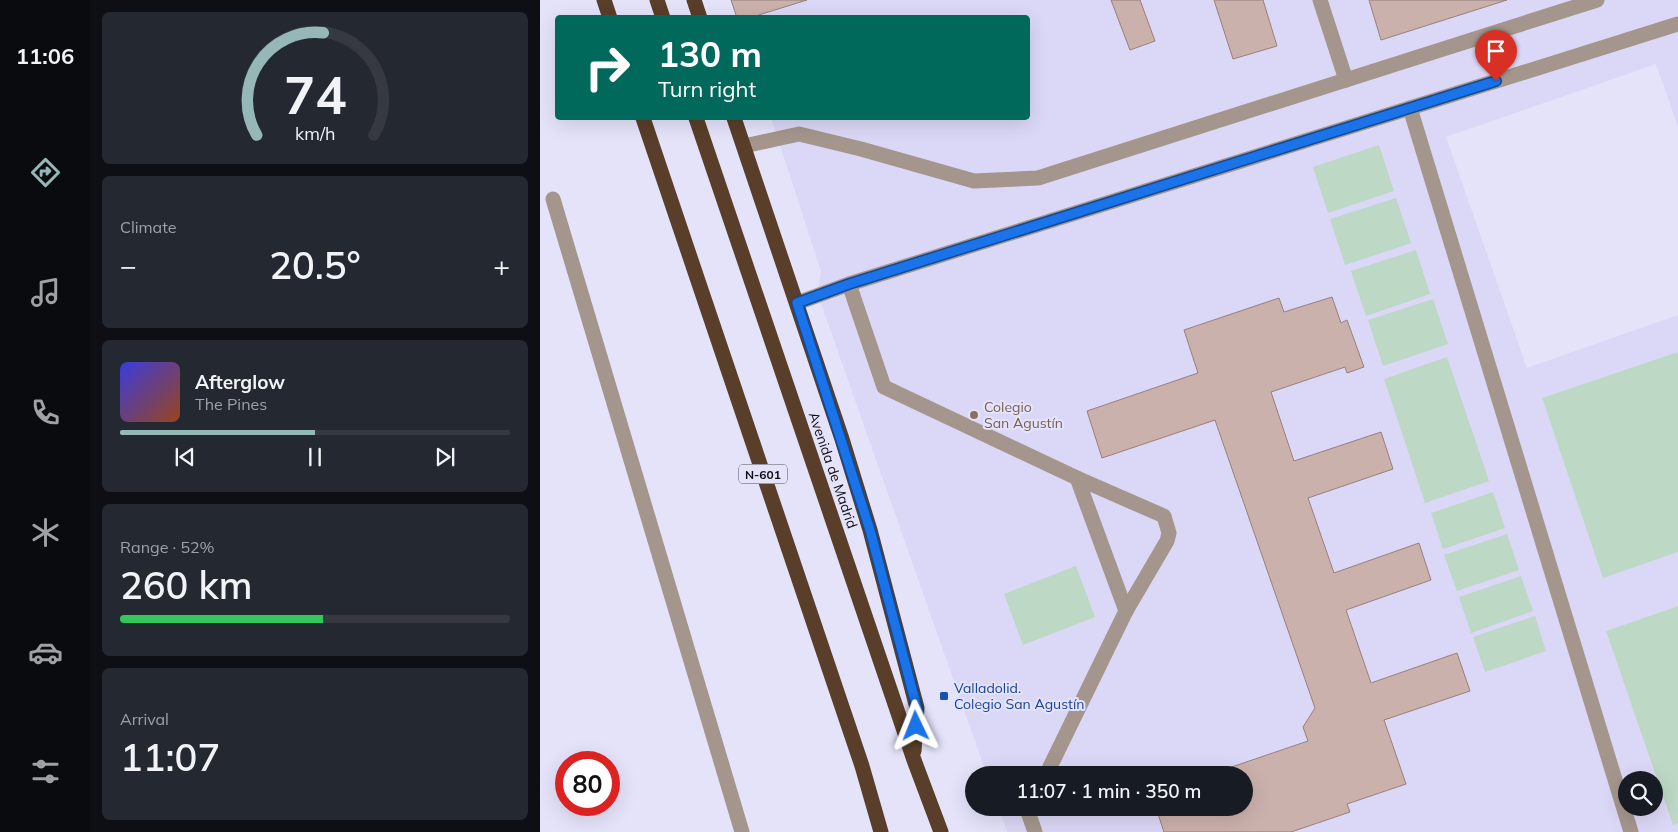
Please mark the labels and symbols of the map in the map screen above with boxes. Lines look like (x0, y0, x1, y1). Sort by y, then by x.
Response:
pin (1475, 30, 1517, 81)
place label: Colegio San Agustín (984, 398, 1063, 432)
street label: Avenida de Madrid (805, 409, 861, 531)
marker: Colegio San Agustín (968, 409, 980, 421)
road number: N-601 (739, 464, 787, 484)
place label: Valladolid. Colegio San Agustín (954, 679, 1084, 713)
marker: Valladolid. Colegio San Agustín (938, 690, 950, 702)
position arrow (889, 699, 941, 751)
speed limit sign: 80 (555, 751, 620, 816)

